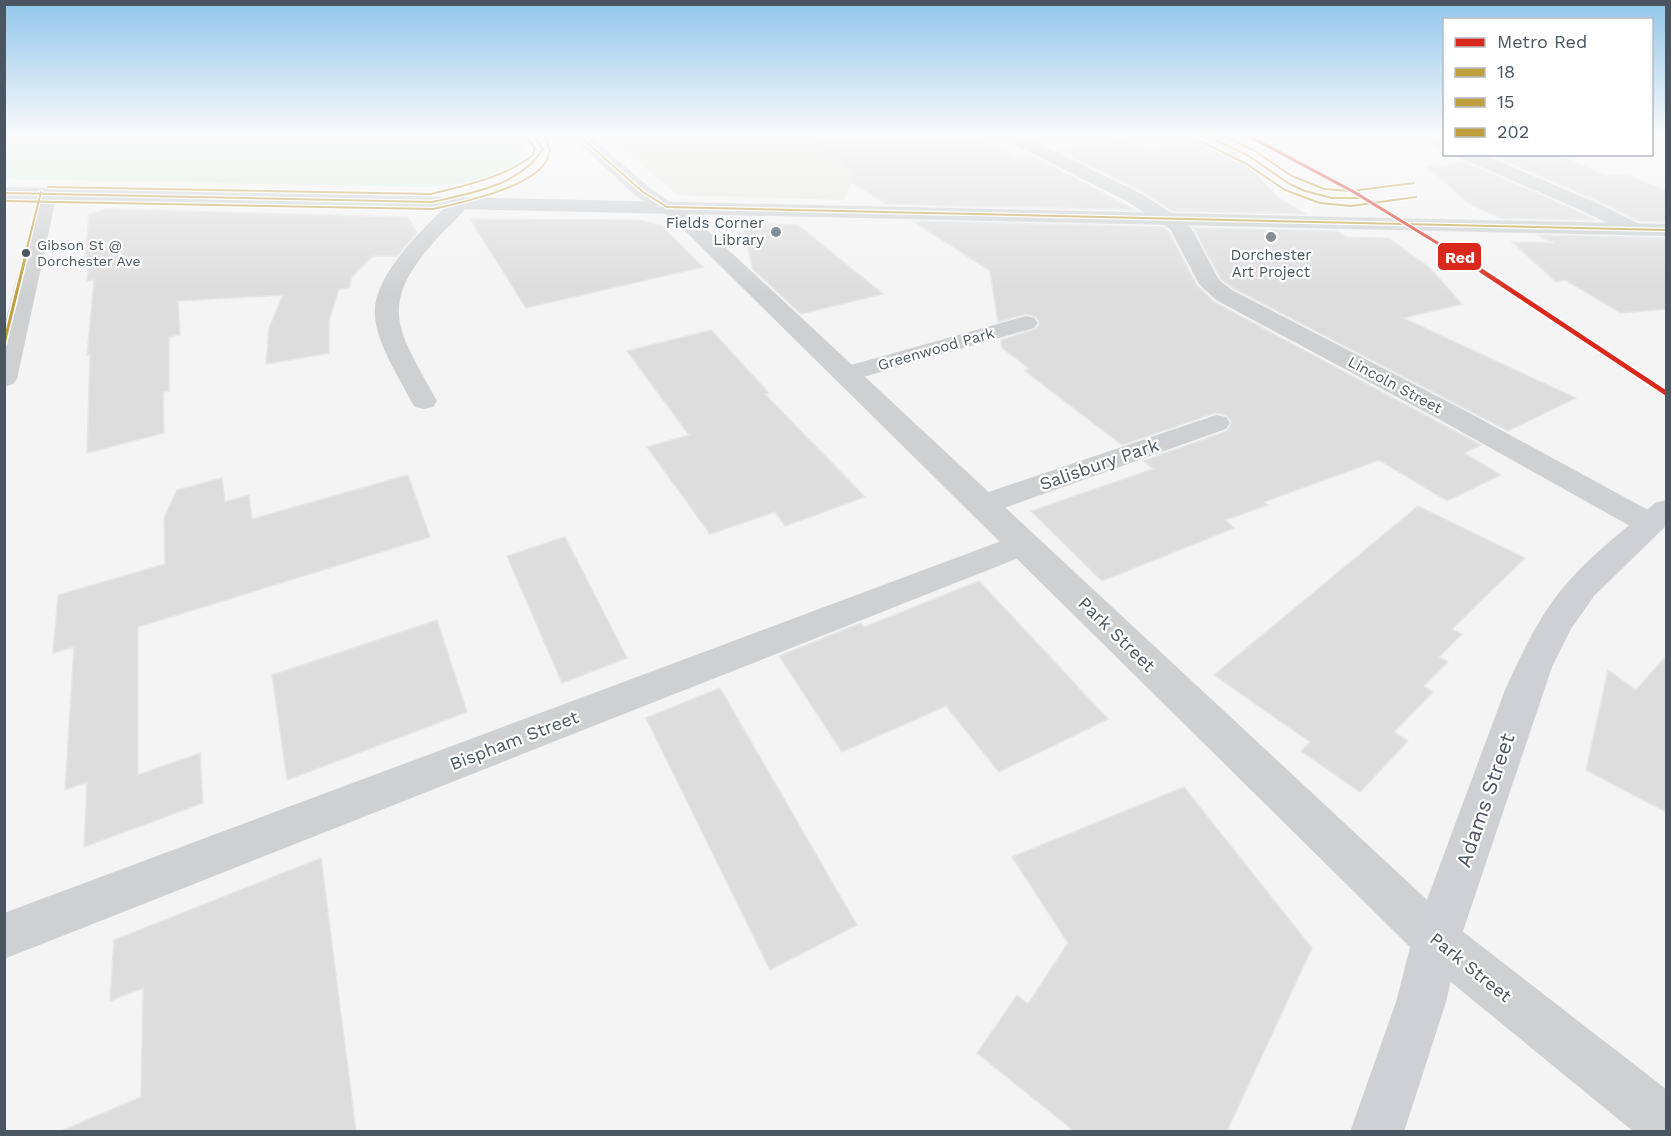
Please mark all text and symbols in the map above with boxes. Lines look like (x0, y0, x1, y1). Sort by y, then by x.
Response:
legend (1443, 18, 1653, 156)
text: Metro Red (1497, 31, 1587, 52)
text: 18 (1497, 61, 1515, 82)
text: 15 (1497, 91, 1515, 112)
text: 202 (1497, 121, 1529, 142)
place label: Fields Corner Library (666, 214, 764, 249)
marker: Fields Corner Library (769, 225, 783, 239)
marker: Dorchester Art Project (1264, 230, 1278, 244)
place label: Gibson St @ Dorchester Ave (37, 237, 141, 269)
line badge: Red (1437, 242, 1482, 271)
place label: Dorchester Art Project (1230, 246, 1312, 281)
marker: Gibson St @ Dorchester Ave (20, 247, 32, 259)
text: Red (1445, 248, 1475, 267)
street label: Greenwood Park (876, 324, 997, 374)
street label: Lincoln Street (1345, 353, 1446, 418)
street label: Salisbury Park (1037, 434, 1161, 494)
street label: Park Street (1074, 592, 1160, 676)
street label: Bispham Street (447, 706, 582, 774)
street label: Adams Street (1450, 729, 1520, 870)
street label: Park Street (1426, 928, 1516, 1006)

